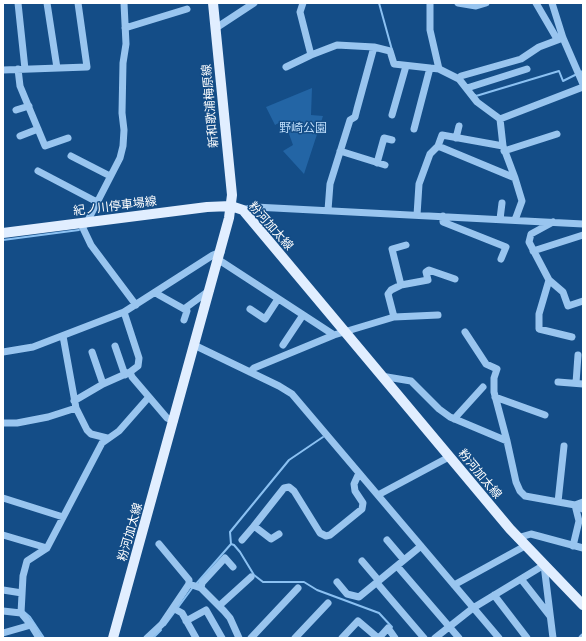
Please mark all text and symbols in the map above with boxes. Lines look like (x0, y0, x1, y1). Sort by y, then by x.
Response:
street label: 新和歌浦梅原線 (199, 64, 221, 148)
park label: 野崎公園 (279, 121, 327, 135)
street label: 紀ノ川停車場線 (72, 194, 158, 218)
street label: 粉河加太線 (246, 199, 296, 253)
street label: 粉河加太線 (455, 446, 505, 502)
street label: 粉河加太線 (115, 501, 145, 563)

